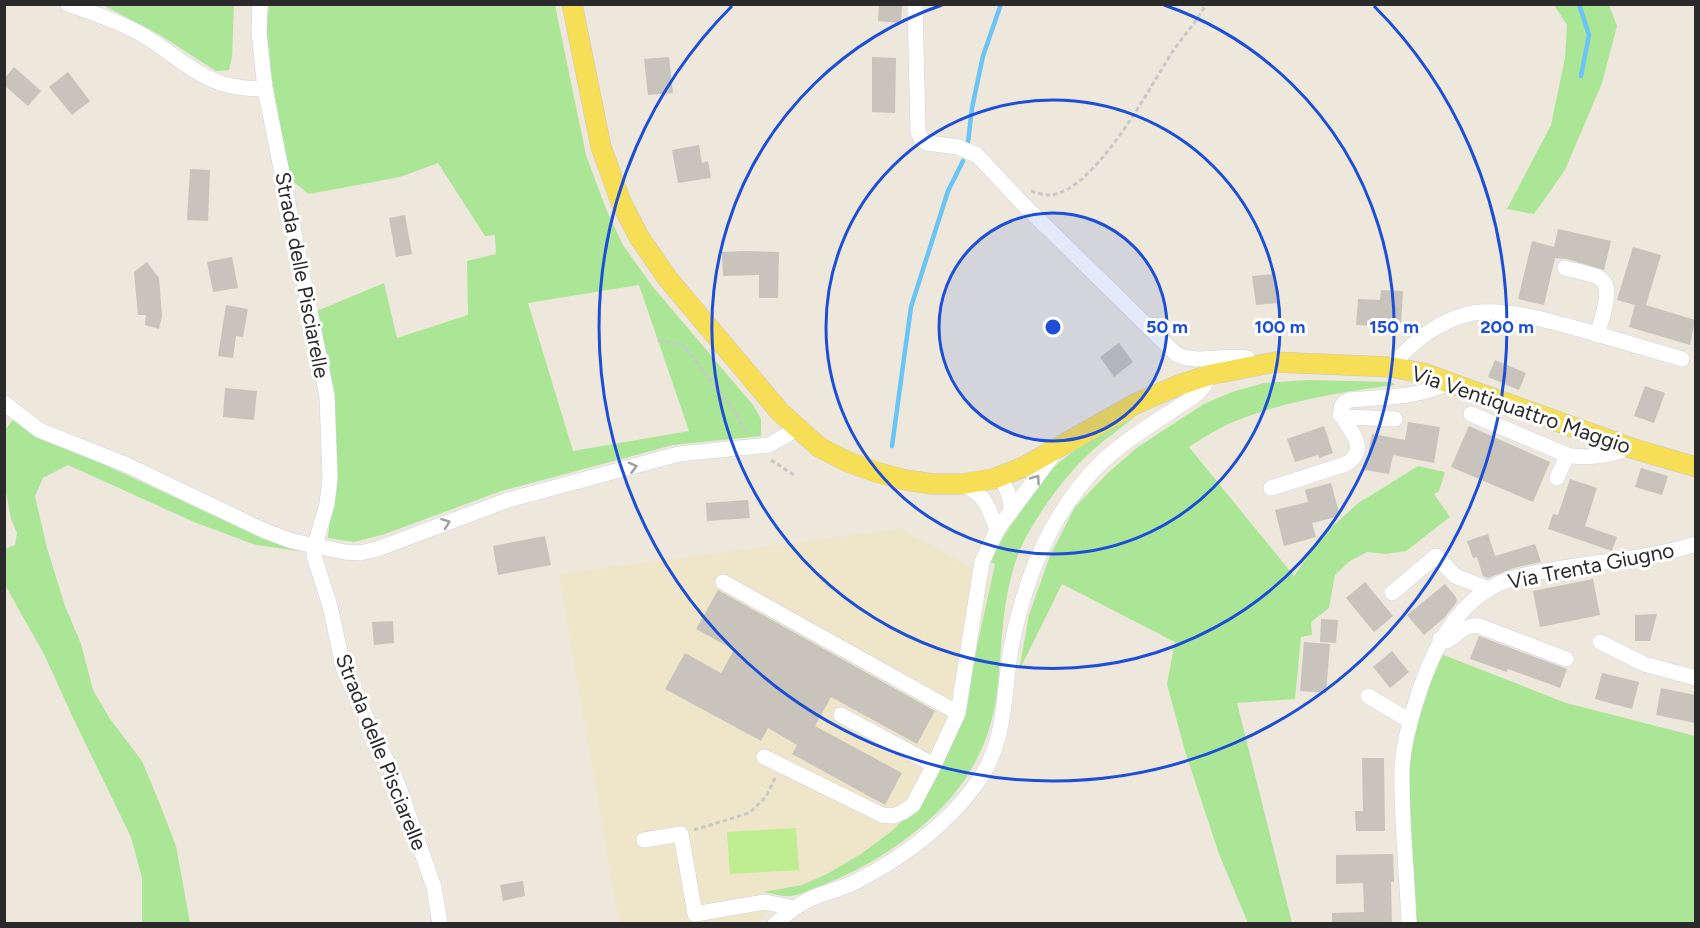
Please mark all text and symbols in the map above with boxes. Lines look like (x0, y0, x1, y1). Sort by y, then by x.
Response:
street label: Strada delle Pisciarelle (270, 170, 335, 380)
text: 50 m (1146, 316, 1188, 338)
text: 100 m (1255, 316, 1305, 338)
text: 150 m (1369, 316, 1419, 338)
text: 200 m (1480, 316, 1534, 338)
centre of rings (1043, 317, 1063, 337)
street label: Via Ventiquattro Maggio (1408, 360, 1634, 459)
one-way arrow (628, 461, 638, 474)
one-way arrow (1029, 475, 1040, 486)
one-way arrow (440, 517, 451, 530)
street label: Via Trenta Giugno (1506, 537, 1676, 594)
street label: Strada delle Pisciarelle (331, 650, 432, 854)

